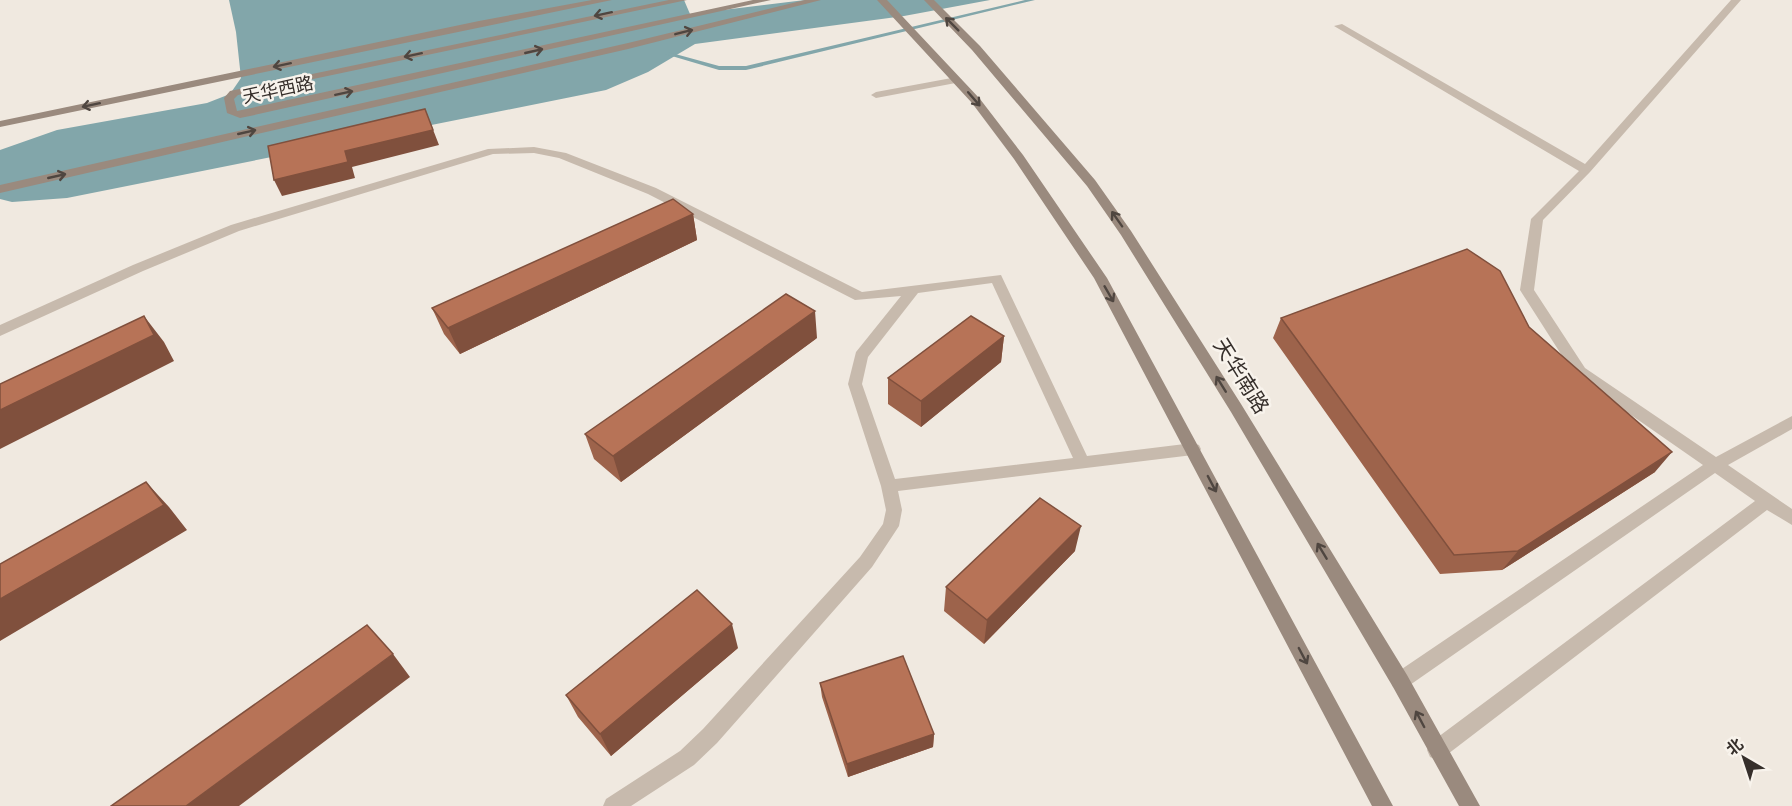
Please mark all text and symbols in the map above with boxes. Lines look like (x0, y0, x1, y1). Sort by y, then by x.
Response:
one-way arrow (594, 9, 613, 21)
one-way arrow (945, 17, 960, 32)
one-way arrow (675, 26, 694, 38)
one-way arrow (524, 45, 544, 56)
one-way arrow (403, 49, 422, 61)
one-way arrow (273, 60, 293, 71)
street label: 天华西路 (240, 71, 315, 107)
one-way arrow (334, 87, 353, 98)
one-way arrow (967, 91, 981, 106)
one-way arrow (82, 100, 102, 111)
one-way arrow (237, 126, 256, 138)
one-way arrow (47, 169, 66, 181)
one-way arrow (1110, 212, 1123, 228)
one-way arrow (1104, 285, 1116, 302)
street label: 天华南路 (1209, 333, 1275, 418)
one-way arrow (1215, 376, 1227, 393)
one-way arrow (1206, 475, 1218, 493)
one-way arrow (1315, 543, 1327, 560)
one-way arrow (1297, 647, 1309, 664)
one-way arrow (1414, 711, 1426, 728)
north arrow (1714, 728, 1774, 788)
text: 北 (1722, 734, 1747, 759)

